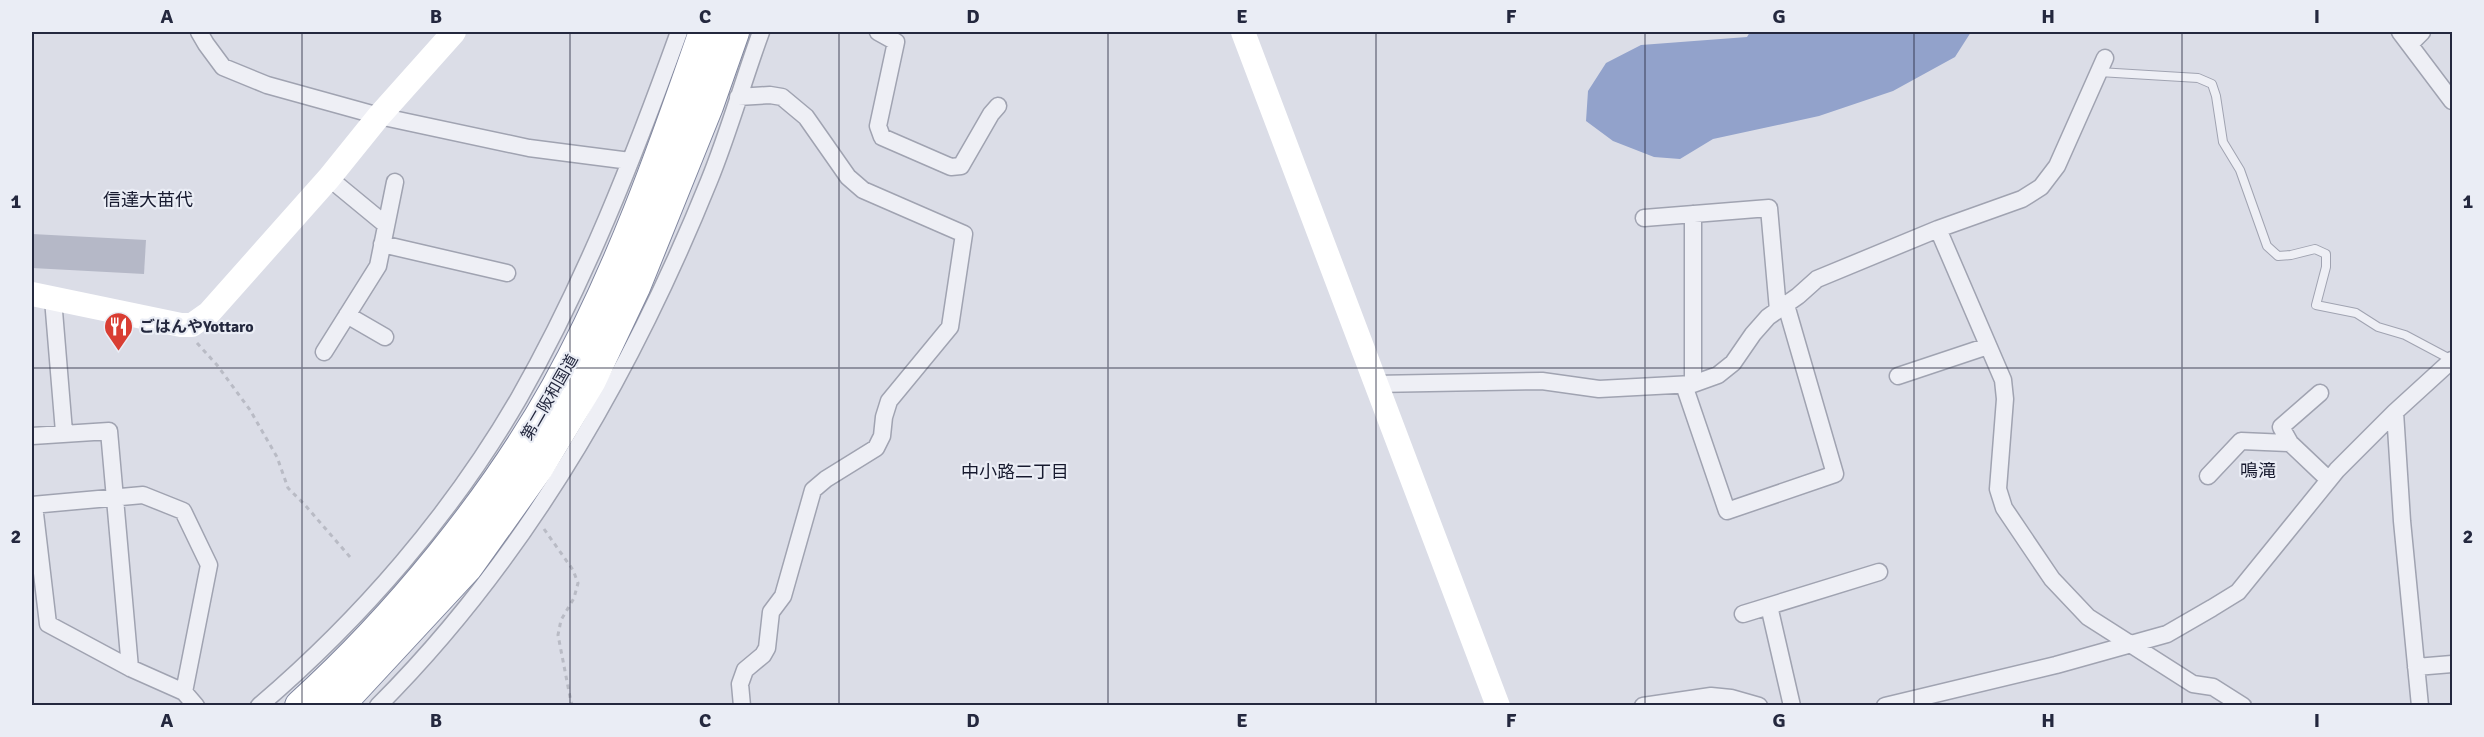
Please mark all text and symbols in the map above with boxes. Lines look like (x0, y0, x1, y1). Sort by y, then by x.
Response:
text: A (161, 4, 174, 29)
text: B (430, 4, 442, 29)
text: C (699, 4, 711, 29)
text: D (966, 4, 980, 29)
text: E (1236, 4, 1248, 29)
text: F (1506, 4, 1517, 29)
text: G (1772, 4, 1786, 29)
text: H (2041, 4, 2055, 29)
text: I (2314, 4, 2320, 29)
text: 1 (11, 189, 22, 214)
district label: 信達大苗代 (103, 189, 193, 211)
text: 1 (2463, 189, 2474, 214)
restaurant icon: ごはんやYottaro (102, 310, 134, 352)
place label: ごはんやYottaro (139, 317, 254, 337)
street label: 第二阪和国道 (517, 351, 583, 444)
district label: 鳴滝 (2240, 460, 2276, 482)
district label: 中小路二丁目 (961, 461, 1069, 483)
text: 2 (11, 524, 21, 549)
text: 2 (2463, 524, 2473, 549)
text: A (161, 708, 174, 733)
text: B (430, 708, 442, 733)
text: C (699, 708, 711, 733)
text: D (966, 708, 980, 733)
text: E (1236, 708, 1248, 733)
text: F (1506, 708, 1517, 733)
text: G (1772, 708, 1786, 733)
text: H (2041, 708, 2055, 733)
text: I (2314, 708, 2320, 733)

